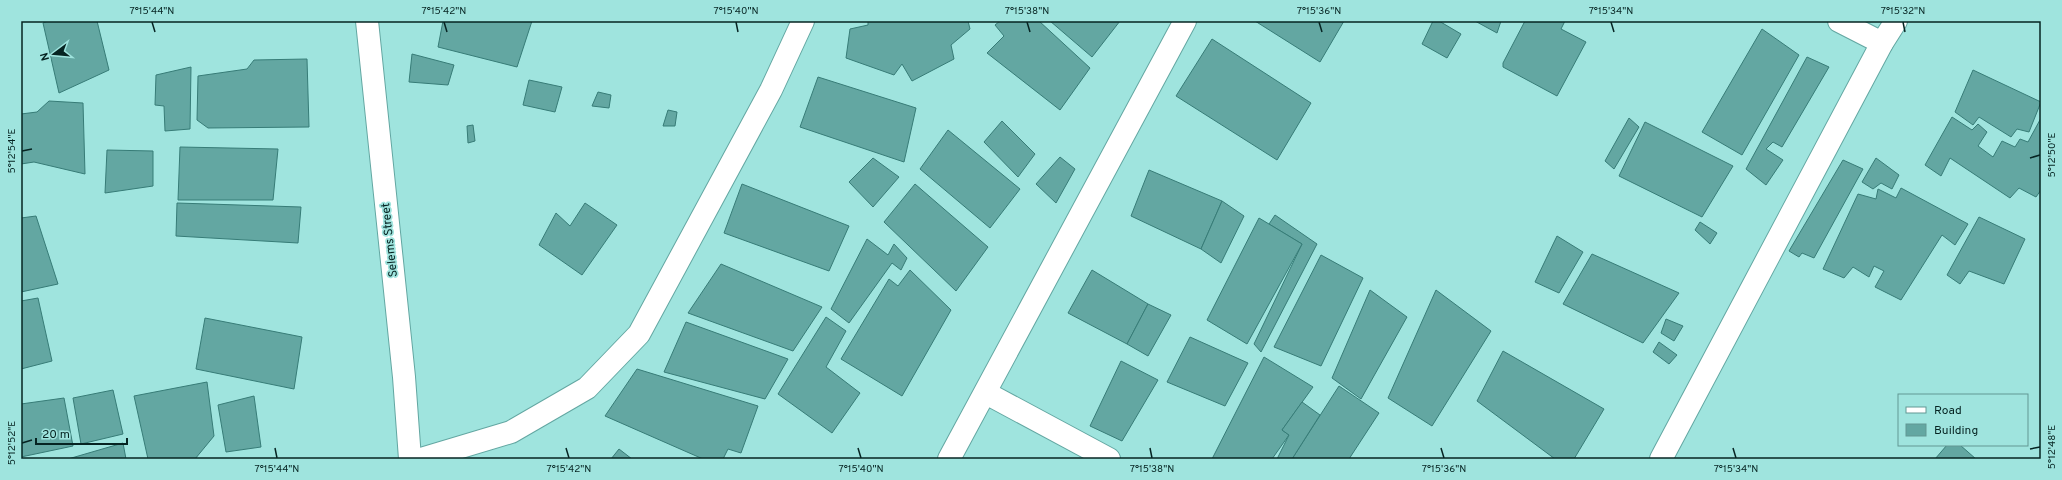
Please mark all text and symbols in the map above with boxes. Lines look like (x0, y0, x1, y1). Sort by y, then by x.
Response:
text: 7°15'44"N (130, 5, 174, 18)
text: 7°15'42"N (422, 5, 466, 18)
text: 7°15'40"N (713, 5, 759, 18)
text: 7°15'38"N (1005, 5, 1049, 18)
text: 7°15'36"N (1297, 5, 1341, 18)
text: 7°15'34"N (1589, 5, 1633, 18)
text: 7°15'32"N (1881, 5, 1925, 18)
north arrow (34, 34, 74, 74)
text: N (38, 51, 53, 62)
text: 5°12'54"E (6, 129, 19, 173)
text: 5°12'50"E (2046, 133, 2059, 177)
street label: Selems Street (378, 202, 402, 278)
legend (1898, 394, 2028, 446)
text: Road (1934, 403, 1962, 419)
scale bar (36, 420, 127, 446)
text: 5°12'52"E (6, 421, 19, 465)
text: Building (1934, 423, 1978, 439)
text: 5°12'48"E (2046, 425, 2059, 469)
text: 20 m (42, 427, 70, 443)
text: 7°15'44"N (255, 463, 299, 476)
text: 7°15'42"N (547, 463, 591, 476)
text: 7°15'40"N (838, 463, 884, 476)
text: 7°15'38"N (1130, 463, 1174, 476)
text: 7°15'36"N (1422, 463, 1466, 476)
text: 7°15'34"N (1714, 463, 1758, 476)

